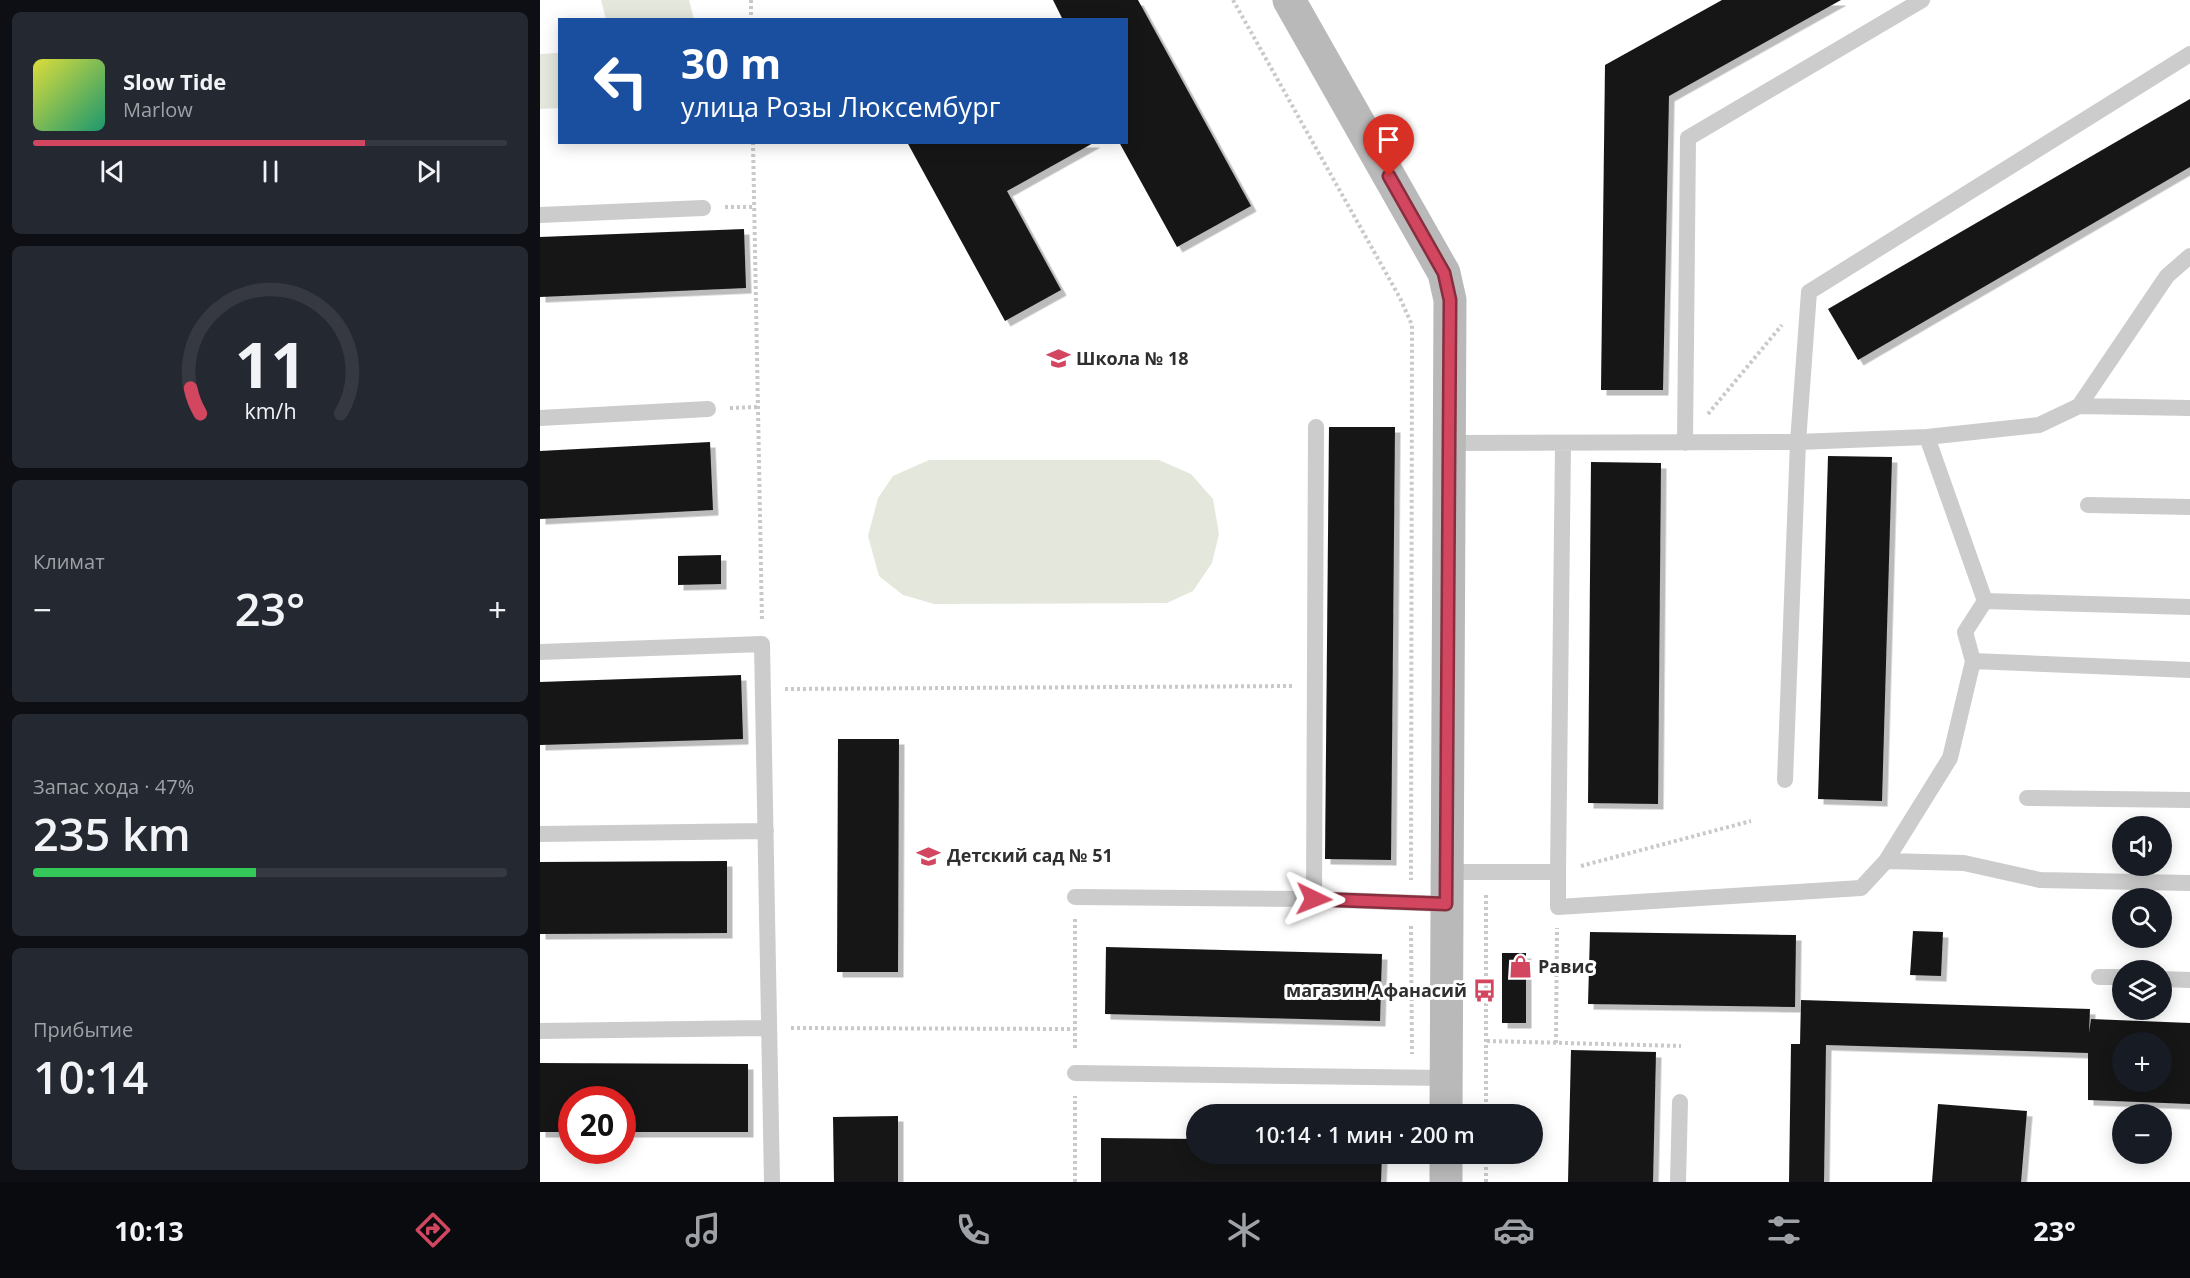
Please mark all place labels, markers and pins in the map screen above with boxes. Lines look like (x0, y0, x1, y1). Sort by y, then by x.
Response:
pin (1363, 114, 1414, 176)
school or university icon: Школа № 18 (1045, 346, 1071, 372)
place label: Школа № 18 (1076, 346, 1189, 370)
school or university icon: Детский сад № 51 (916, 843, 942, 869)
place label: Детский сад № 51 (947, 843, 1113, 867)
shop icon: Равис (1507, 954, 1533, 980)
place label: Равис (1538, 954, 1594, 978)
place label: магазин Афанасий (1286, 978, 1467, 1002)
bus stop icon: магазин Афанасий (1472, 978, 1498, 1004)

